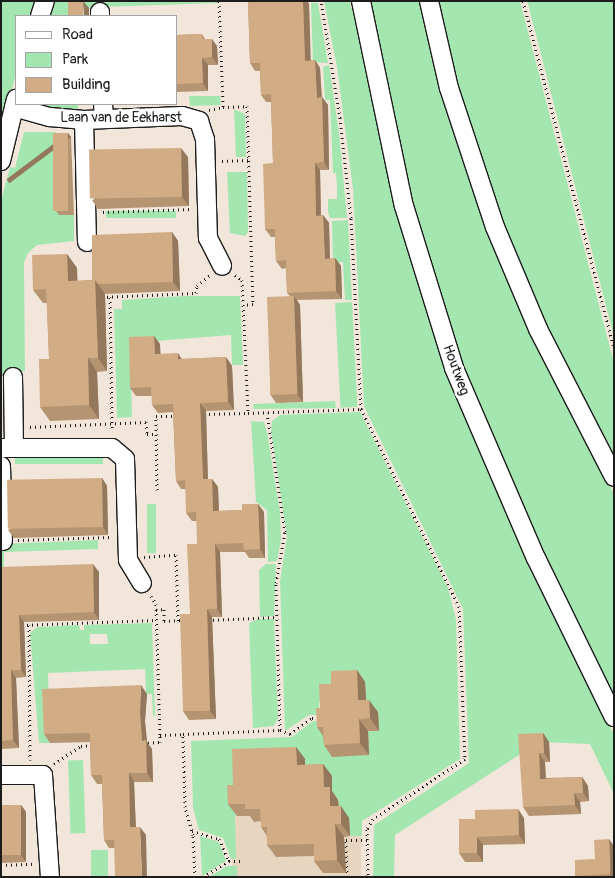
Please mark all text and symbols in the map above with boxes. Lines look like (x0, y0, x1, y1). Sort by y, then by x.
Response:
legend (15, 15, 178, 105)
text: Road (62, 25, 93, 44)
text: Park (62, 50, 88, 69)
text: Building (62, 75, 110, 94)
street label: Laan van de Eekharst (60, 110, 182, 126)
street label: Houtweg (439, 342, 473, 398)

